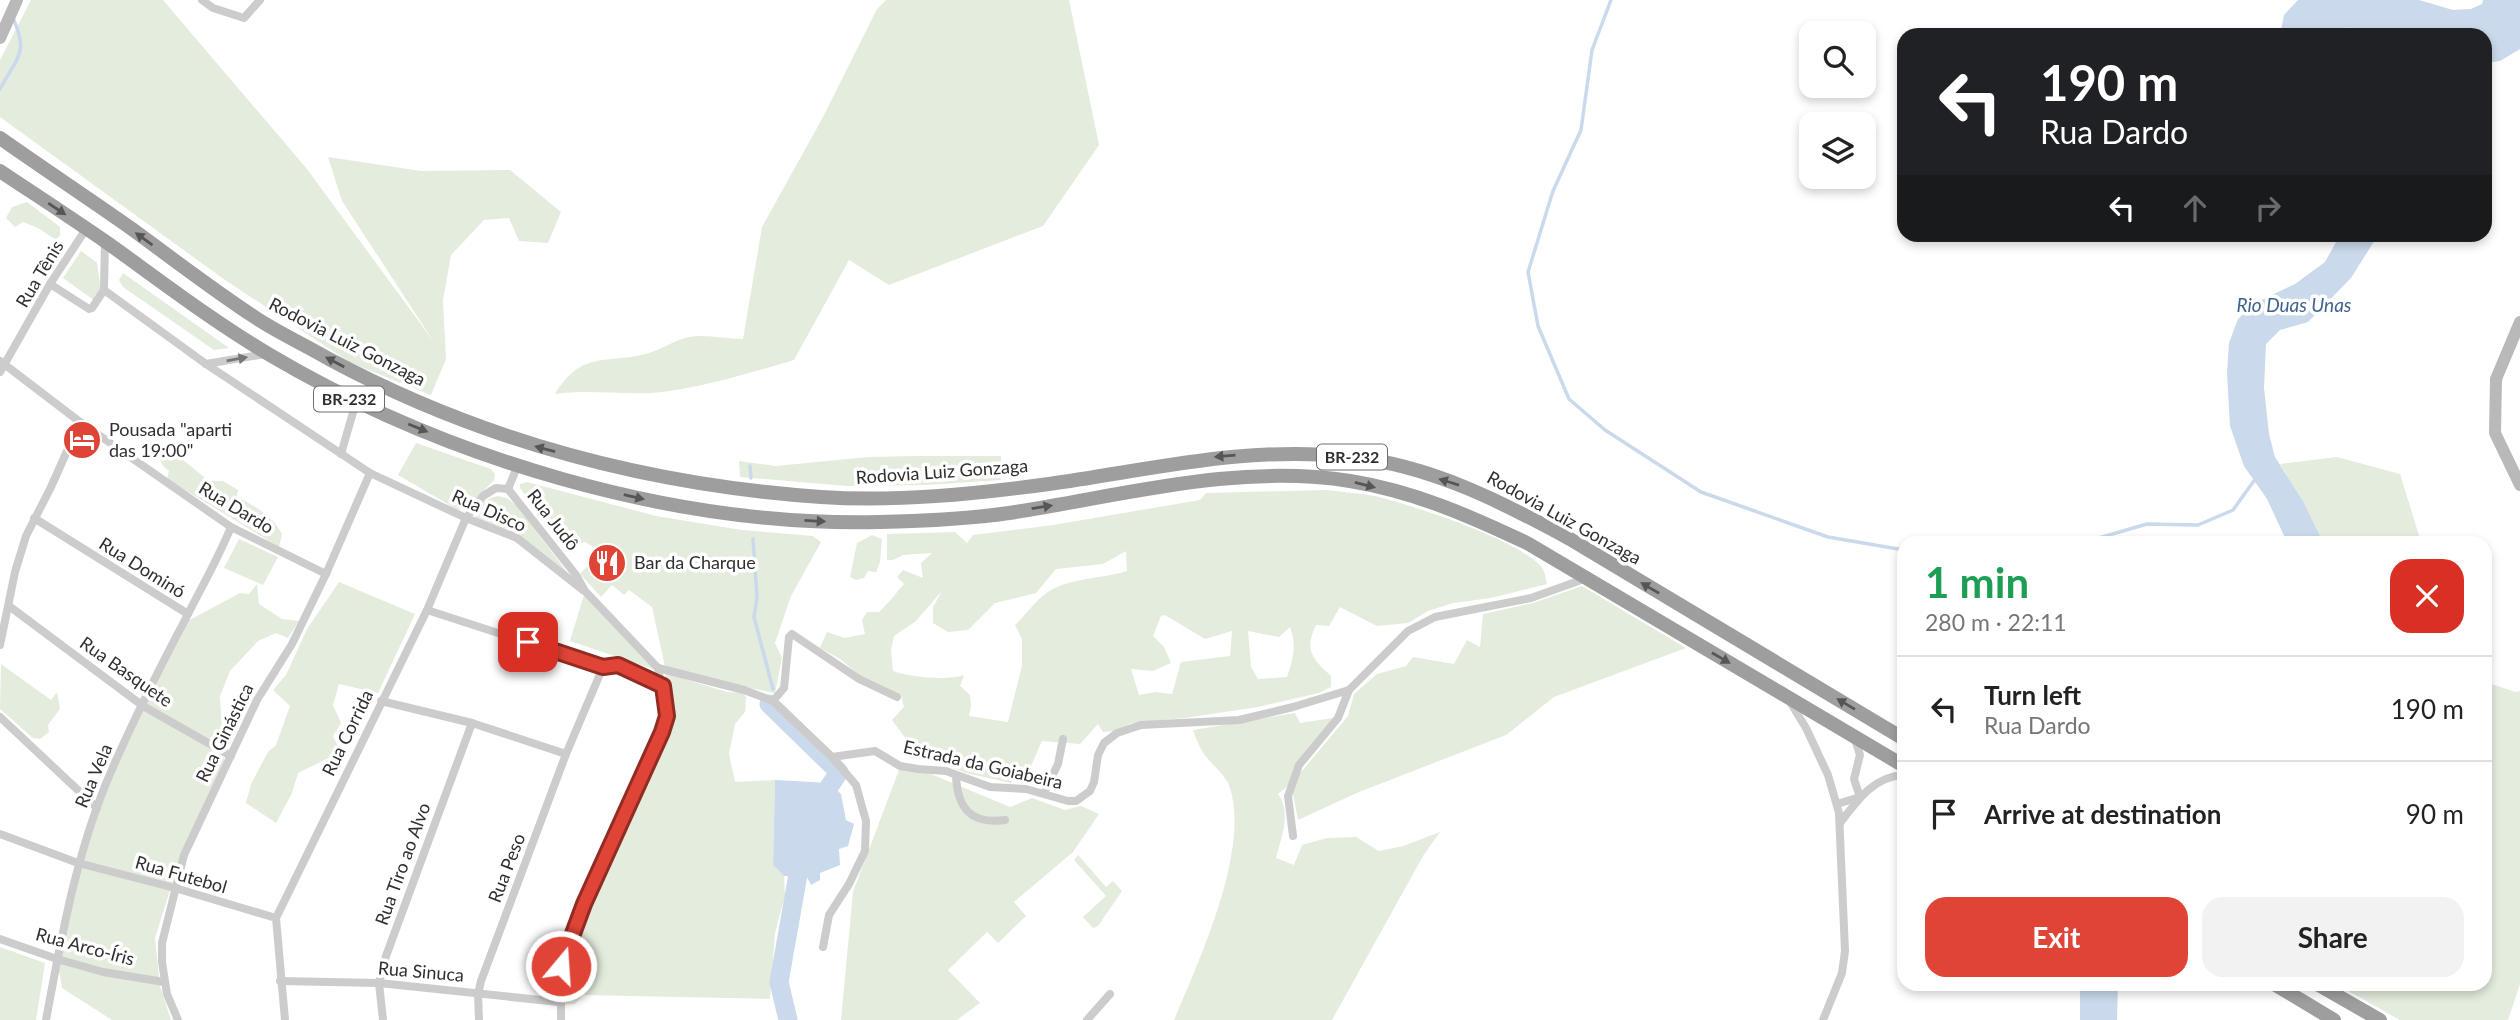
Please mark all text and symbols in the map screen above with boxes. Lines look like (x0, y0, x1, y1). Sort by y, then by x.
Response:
map controls (1799, 21, 1876, 189)
button: search (1799, 21, 1876, 98)
text: 190 m (2040, 53, 2178, 111)
icon: left (1925, 56, 2016, 147)
button: layers (1799, 112, 1876, 189)
text: Rua Dardo (2040, 112, 2188, 151)
icon: left (2103, 189, 2141, 227)
icon: ahead (2176, 189, 2214, 227)
icon: right (2249, 189, 2287, 227)
one-way arrow (47, 202, 66, 215)
one-way arrow (135, 232, 153, 246)
street label: Rua Tênis (11, 236, 68, 311)
street label: Rodovia Luiz Gonzaga (266, 292, 429, 390)
water label: Rio Duas Unas (2237, 293, 2352, 316)
one-way arrow (226, 353, 248, 364)
one-way arrow (326, 356, 345, 368)
road number: BR-232 (314, 386, 384, 412)
place label: Pousada "aparti das 19:00" (109, 418, 232, 461)
hotel icon: Pousada "aparti das 19:00" (61, 419, 103, 461)
one-way arrow (407, 422, 428, 433)
one-way arrow (534, 443, 556, 454)
road number: BR-232 (1317, 445, 1387, 470)
one-way arrow (1214, 451, 1236, 462)
street label: Rodovia Luiz Gonzaga (855, 454, 1029, 488)
street label: Rodovia Luiz Gonzaga (1484, 466, 1645, 569)
street label: Rua Dardo (195, 476, 278, 538)
one-way arrow (1439, 476, 1460, 486)
one-way arrow (1354, 480, 1376, 491)
street label: Rua Disco (449, 484, 530, 536)
street label: Rua Judô (523, 484, 585, 554)
one-way arrow (623, 491, 645, 502)
one-way arrow (1031, 501, 1053, 512)
one-way arrow (805, 515, 827, 526)
street label: Rua Dominó (95, 532, 190, 602)
restaurant icon: Bar da Charque (586, 542, 628, 584)
place label: Bar da Charque (634, 551, 756, 573)
text: 1 min (1925, 557, 2029, 607)
button: close (2390, 559, 2464, 633)
one-way arrow (1640, 582, 1659, 594)
text: 280 m · 22:11 (1925, 608, 2067, 636)
pin (498, 612, 558, 672)
icon: arrive (509, 623, 547, 661)
street label: Rua Basquete (76, 631, 177, 711)
one-way arrow (1712, 652, 1731, 664)
text: Turn left (1984, 679, 2081, 711)
street label: Rua Ginástica (191, 680, 258, 786)
street label: Rua Corrida (317, 686, 377, 779)
icon: left (1925, 690, 1963, 728)
text: 190 m (2391, 693, 2464, 725)
one-way arrow (1836, 697, 1855, 710)
text: Rua Dardo (1984, 711, 2091, 739)
street label: Estrada da Goiabeira (901, 735, 1065, 793)
street label: Rua Vela (70, 740, 116, 811)
icon: arrive (1925, 795, 1963, 833)
text: Arrive at destination (1984, 798, 2221, 830)
text: 90 m (2406, 798, 2464, 830)
street label: Rua Tiro ao Alvo (370, 799, 434, 928)
street label: Rua Peso (483, 830, 529, 905)
street label: Rua Futebol (133, 850, 230, 898)
button: Exit (1925, 897, 2188, 977)
button: Share (2202, 897, 2464, 977)
street label: Rua Arco-Íris (34, 922, 137, 970)
position arrow (524, 929, 598, 1003)
street label: Rua Sinuca (377, 956, 465, 986)

